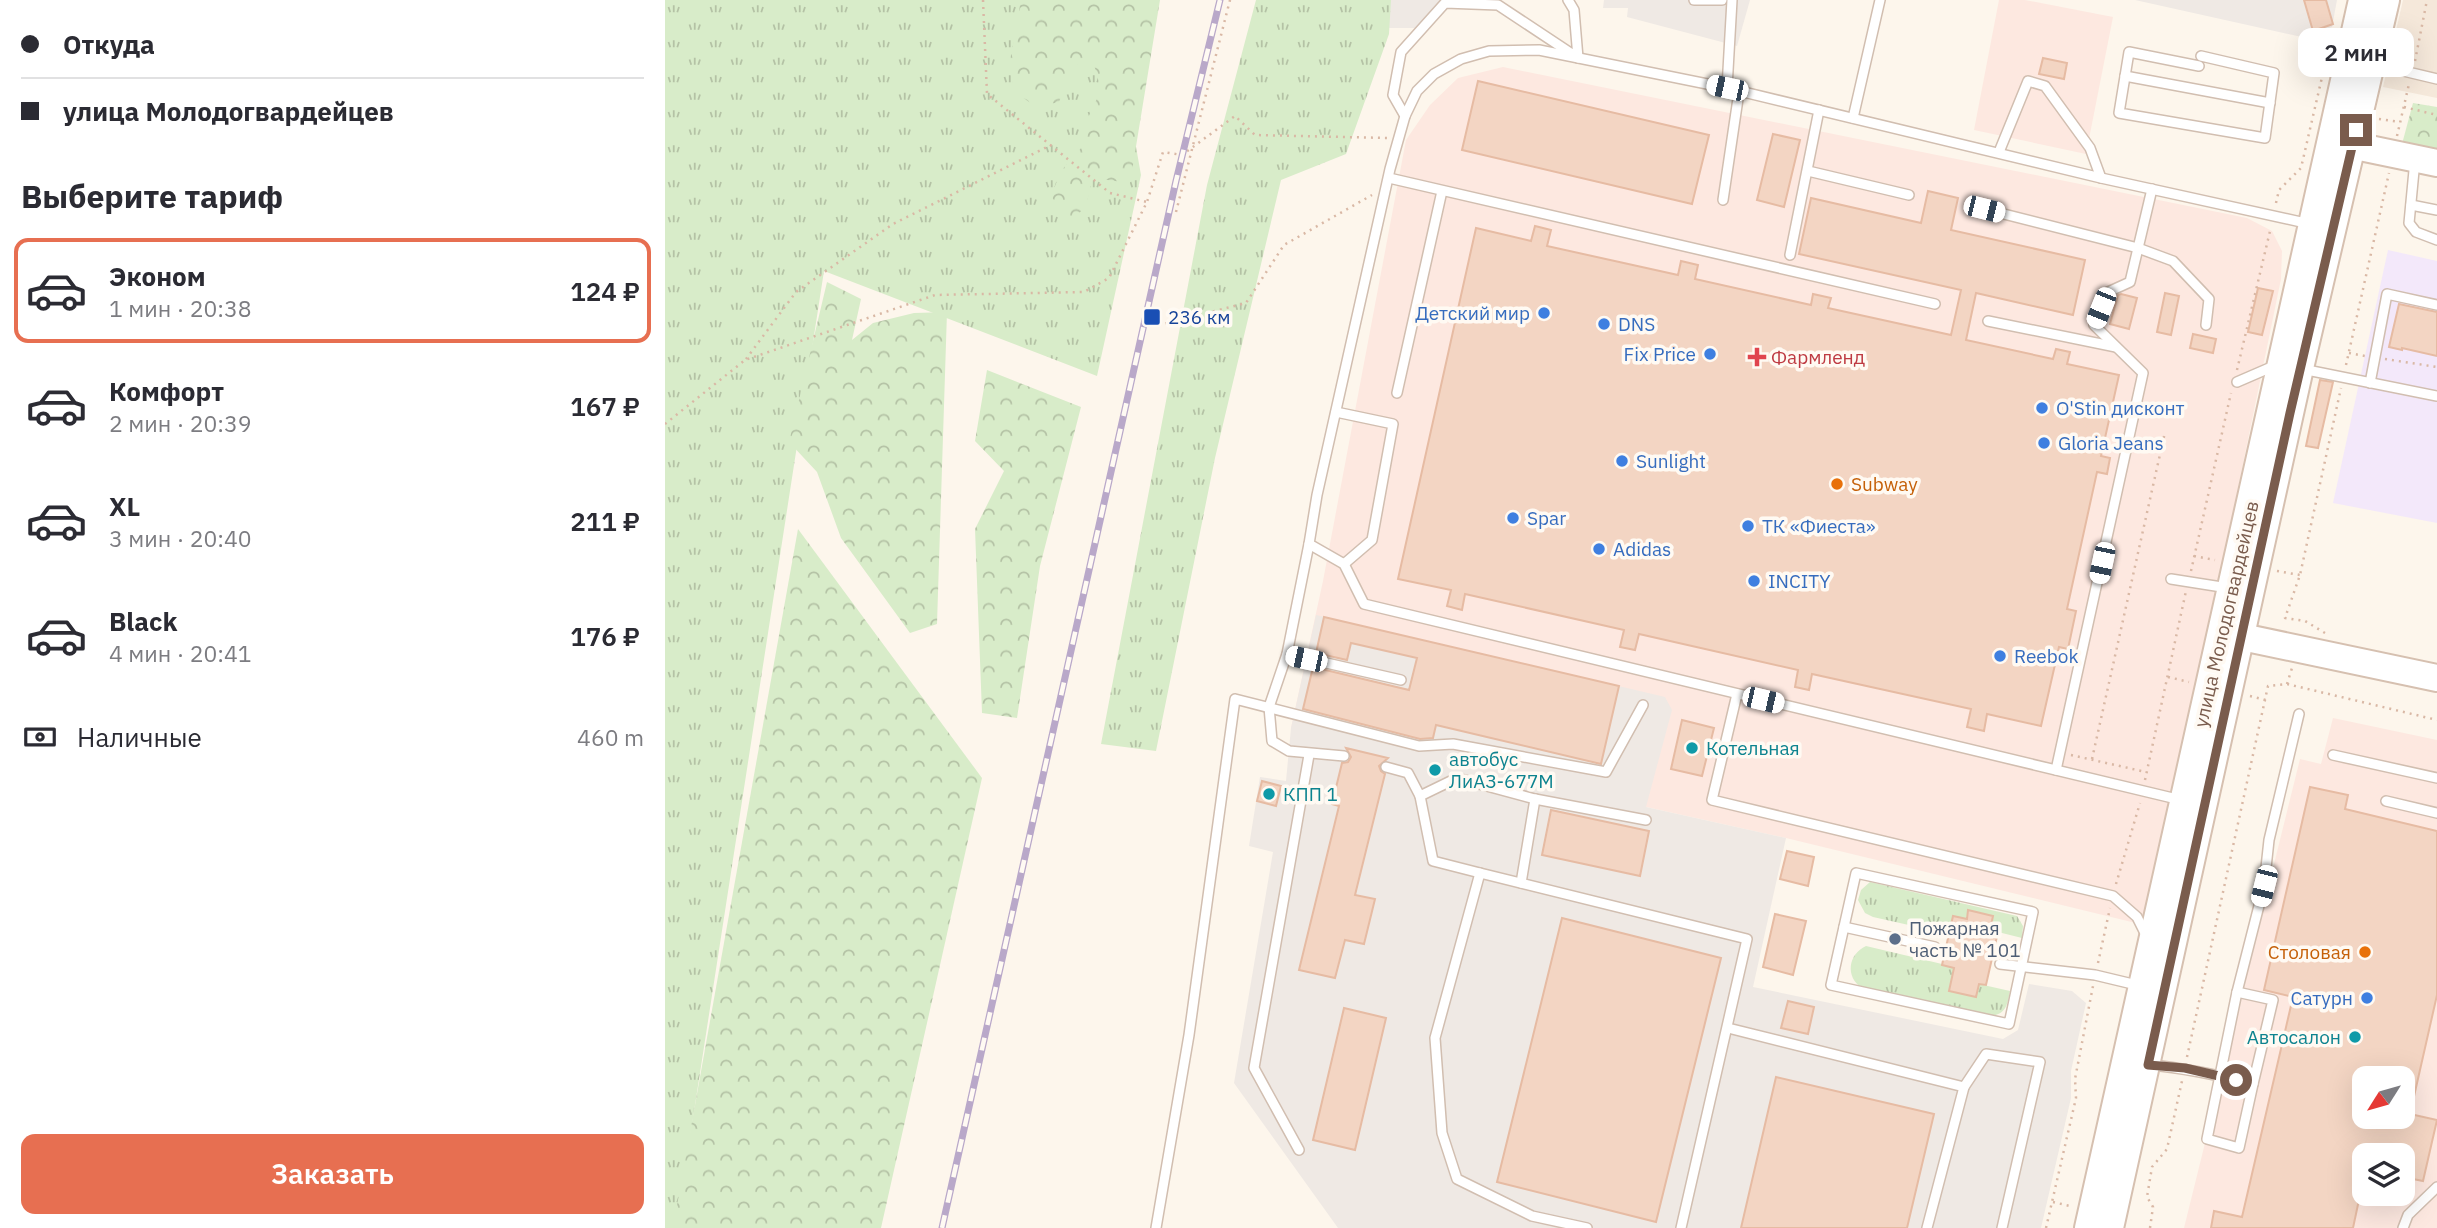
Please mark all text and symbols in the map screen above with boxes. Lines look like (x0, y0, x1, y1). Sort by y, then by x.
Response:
text: Откуда (63, 27, 155, 61)
callout: 2 мин (2298, 29, 2414, 78)
text: 2 мин (2324, 37, 2388, 67)
car (1705, 73, 1750, 103)
text: улица Молодогвардейцев (63, 94, 394, 128)
route end (2340, 114, 2372, 146)
text: Выберите тариф (21, 175, 283, 217)
car (1962, 194, 2007, 224)
icon: car (25, 259, 88, 322)
text: Эконом (109, 259, 206, 293)
text: 124 ₽ (570, 274, 640, 308)
car (2084, 285, 2119, 331)
text: 1 мин · 20:38 (109, 293, 252, 323)
place label: Детский мир (1415, 301, 1530, 325)
place label: 236 км (1168, 305, 1230, 329)
marker: Детский мир (1536, 305, 1552, 321)
marker: 236 км (1142, 307, 1162, 327)
place label: DNS (1618, 312, 1655, 336)
marker: DNS (1596, 316, 1612, 332)
place label: Fix Price (1624, 342, 1696, 366)
place label: Фармленд (1771, 345, 1865, 369)
marker: Fix Price (1702, 346, 1718, 362)
marker: Фармленд (1749, 349, 1765, 365)
icon: car (25, 374, 88, 437)
text: Комфорт (109, 374, 224, 408)
text: 167 ₽ (570, 389, 640, 423)
place label: O'Stin дисконт (2056, 396, 2185, 420)
marker: O'Stin дисконт (2034, 400, 2050, 416)
text: 2 мин · 20:39 (109, 408, 252, 438)
place label: Gloria Jeans (2058, 431, 2164, 455)
marker: Gloria Jeans (2036, 435, 2052, 451)
place label: Sunlight (1636, 449, 1706, 473)
marker: Sunlight (1614, 453, 1630, 469)
place label: Subway (1851, 472, 1918, 496)
marker: Subway (1829, 476, 1845, 492)
icon: car (25, 489, 88, 552)
text: XL (109, 489, 140, 523)
street label: улица Молодогвардейцев (2188, 498, 2264, 730)
text: 211 ₽ (570, 504, 640, 538)
place label: Spar (1527, 506, 1566, 530)
marker: Spar (1505, 510, 1521, 526)
place label: ТК «Фиеста» (1762, 514, 1876, 538)
marker: ТК «Фиеста» (1740, 518, 1756, 534)
text: 3 мин · 20:40 (109, 523, 252, 553)
place label: Adidas (1613, 537, 1671, 561)
car (2088, 540, 2117, 586)
marker: Adidas (1591, 541, 1607, 557)
place label: INCITY (1768, 569, 1831, 593)
marker: INCITY (1746, 573, 1762, 589)
icon: car (25, 604, 88, 667)
text: Black (109, 604, 177, 638)
text: 176 ₽ (570, 619, 640, 653)
text: 4 мин · 20:41 (109, 638, 252, 668)
car (1284, 644, 1329, 674)
place label: Reebok (2014, 644, 2078, 668)
marker: Reebok (1992, 648, 2008, 664)
car (1741, 685, 1786, 715)
icon: cash (21, 718, 59, 756)
text: Наличные (77, 720, 202, 754)
text: 460 m (577, 722, 644, 752)
place label: Котельная (1706, 736, 1800, 760)
marker: Котельная (1684, 740, 1700, 756)
place label: автобус ЛиАЗ-677М (1449, 747, 1554, 793)
marker: автобус ЛиАЗ-677М (1427, 762, 1443, 778)
place label: КПП 1 (1283, 782, 1338, 806)
marker: КПП 1 (1261, 786, 1277, 802)
car (2249, 863, 2280, 909)
place label: Пожарная часть № 101 (1909, 916, 2021, 962)
marker: Пожарная часть № 101 (1887, 931, 1903, 947)
place label: Столовая (2268, 940, 2351, 964)
marker: Столовая (2357, 944, 2373, 960)
place label: Сатурн (2291, 986, 2353, 1010)
marker: Сатурн (2359, 990, 2375, 1006)
place label: Автосалон (2247, 1025, 2341, 1049)
marker: Автосалон (2347, 1029, 2363, 1045)
route start (2220, 1064, 2252, 1096)
north arrow (2352, 1066, 2415, 1129)
map controls (2352, 1066, 2415, 1206)
button: Заказать (21, 1134, 644, 1214)
button: layers (2352, 1143, 2415, 1206)

